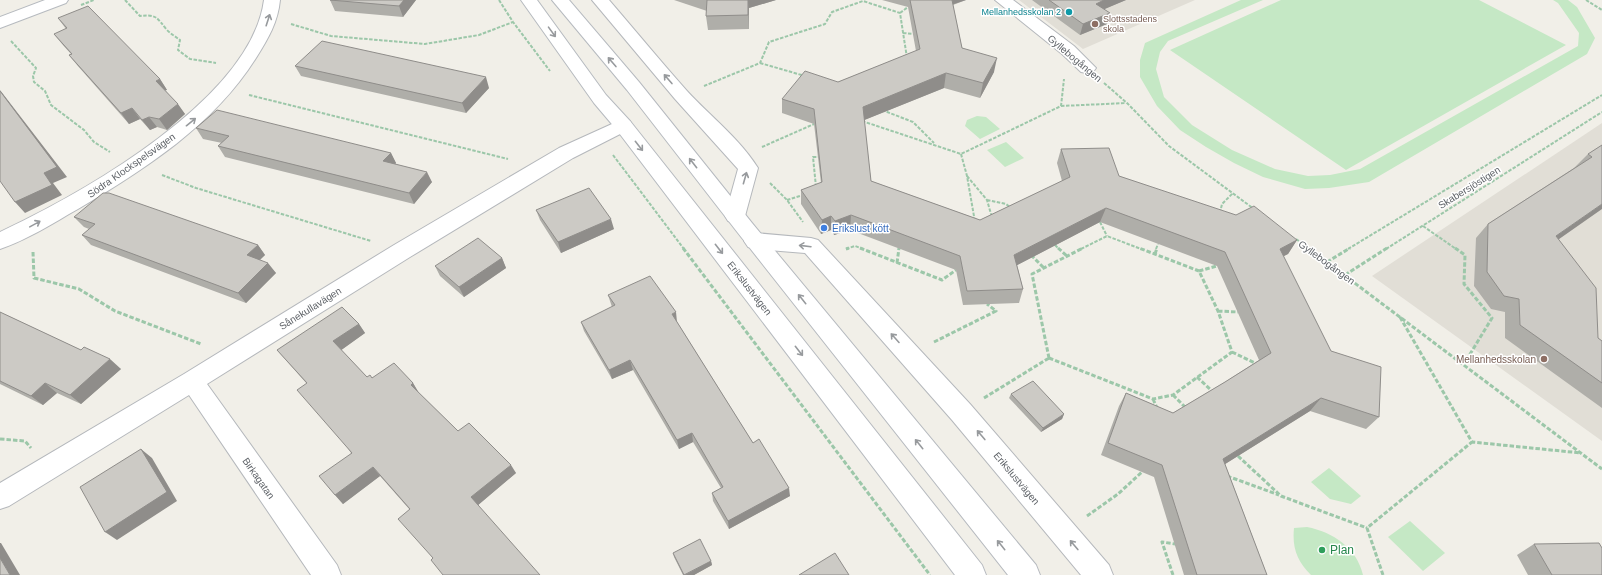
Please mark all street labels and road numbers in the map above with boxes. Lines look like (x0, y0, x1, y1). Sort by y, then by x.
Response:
street label: Gyllebogången (1045, 33, 1104, 84)
street label: Södra Klockspelsvägen (85, 131, 177, 200)
street label: Skabersjöstigen (1436, 164, 1502, 211)
street label: Gyllebogången (1296, 238, 1357, 287)
street label: Erikslustvägen (725, 259, 774, 317)
street label: Sånekullavägen (277, 285, 343, 332)
street label: Erikslustvägen (992, 450, 1042, 507)
street label: Birkagatan (240, 456, 277, 501)

